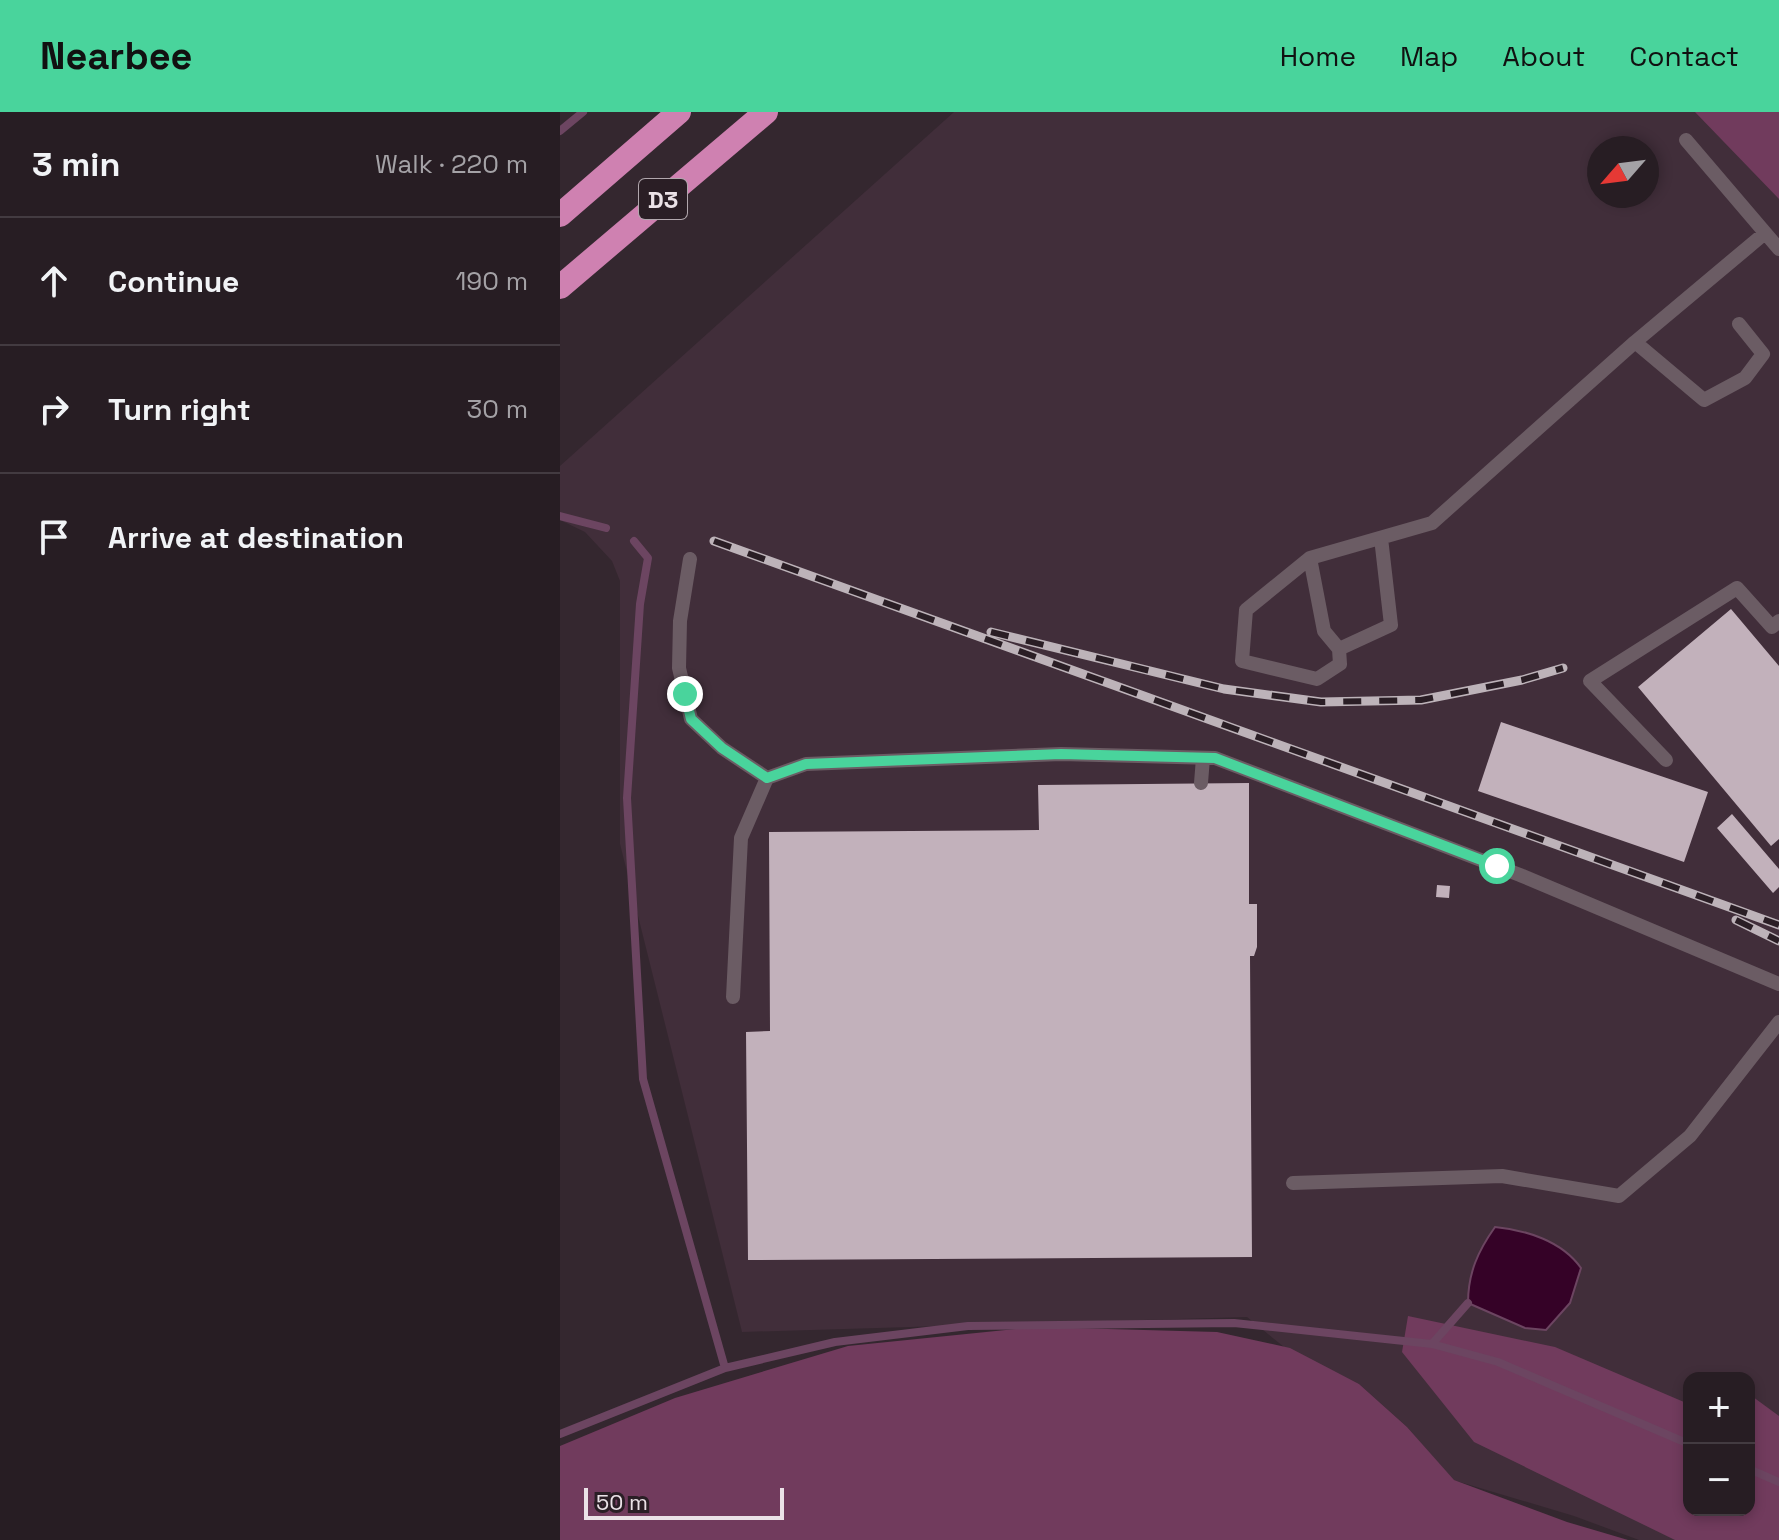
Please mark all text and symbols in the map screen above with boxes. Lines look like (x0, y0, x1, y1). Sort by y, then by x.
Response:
text: Nearbee (40, 32, 193, 80)
text: Home (1280, 38, 1356, 74)
text: Map (1400, 38, 1458, 74)
text: About (1502, 38, 1585, 74)
text: Contact (1629, 38, 1739, 74)
north arrow (1587, 136, 1659, 208)
text: 3 min (32, 143, 120, 186)
text: Walk · 220 m (375, 147, 528, 181)
road number: D3 (639, 179, 687, 219)
icon: ahead (32, 259, 76, 303)
text: Continue (108, 262, 239, 301)
text: 190 m (456, 264, 528, 298)
icon: right (32, 387, 76, 431)
text: Turn right (108, 390, 251, 429)
text: 30 m (467, 392, 528, 426)
icon: arrive (32, 515, 76, 559)
text: Arrive at destination (108, 518, 404, 557)
route end (667, 676, 703, 712)
route start (1479, 848, 1515, 884)
map controls (1683, 1372, 1755, 1516)
button: + (1683, 1372, 1755, 1444)
button: − (1683, 1444, 1755, 1516)
scale bar (584, 1484, 784, 1520)
text: 50 m (596, 1488, 648, 1516)

